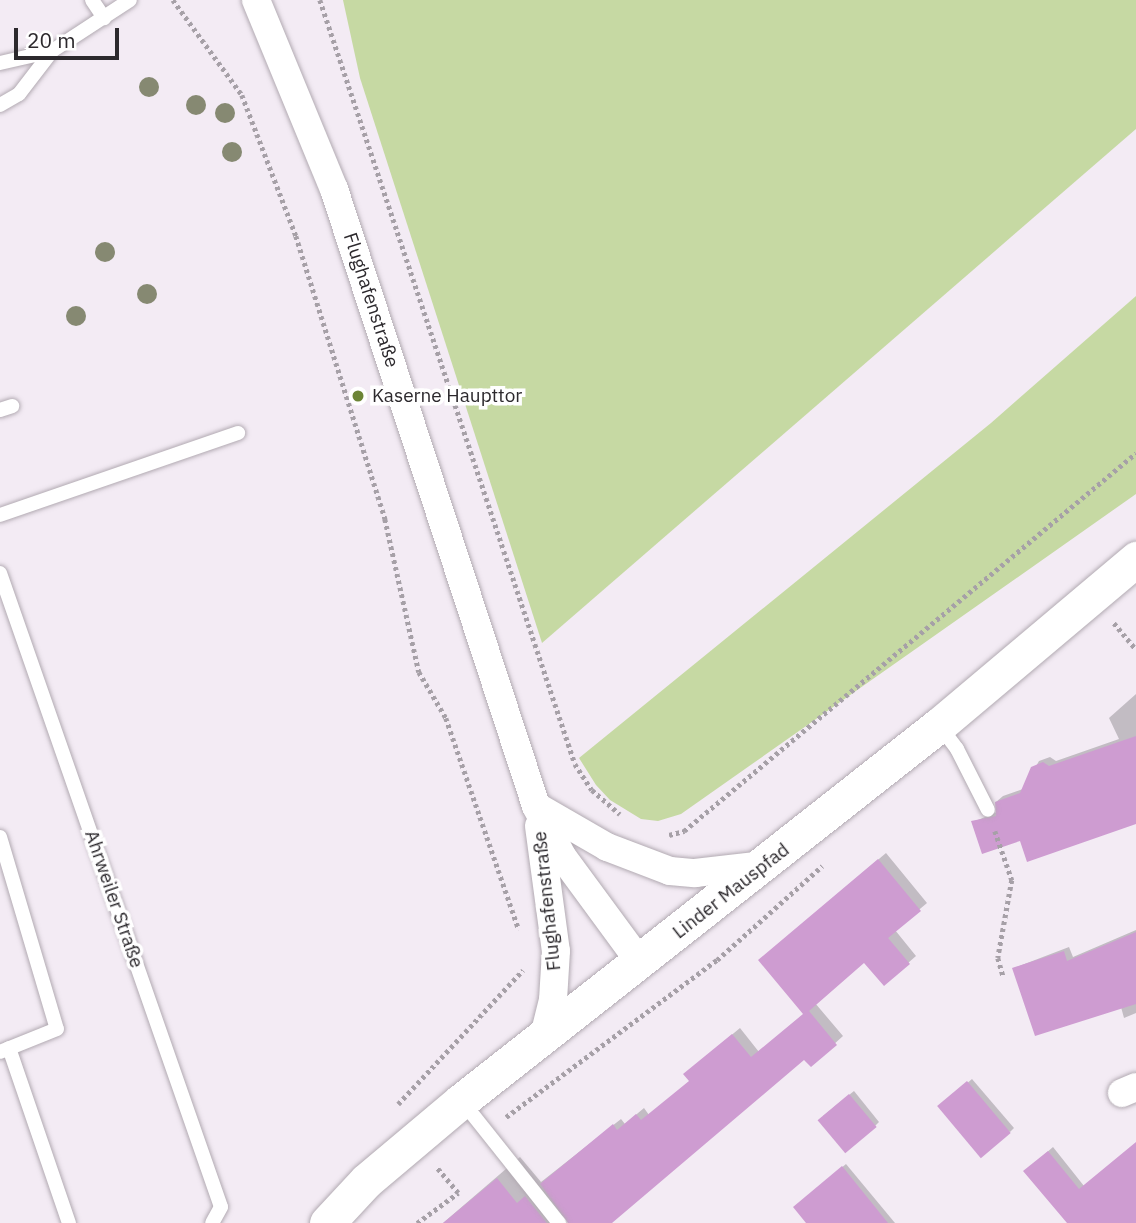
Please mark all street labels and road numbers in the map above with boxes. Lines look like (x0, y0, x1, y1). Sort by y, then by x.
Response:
street label: Flughafenstraße (338, 230, 404, 370)
street label: Ahrweiler Straße (80, 827, 148, 971)
street label: Flughafenstraße (528, 830, 566, 972)
street label: Linder Mauspfad (668, 838, 794, 944)

